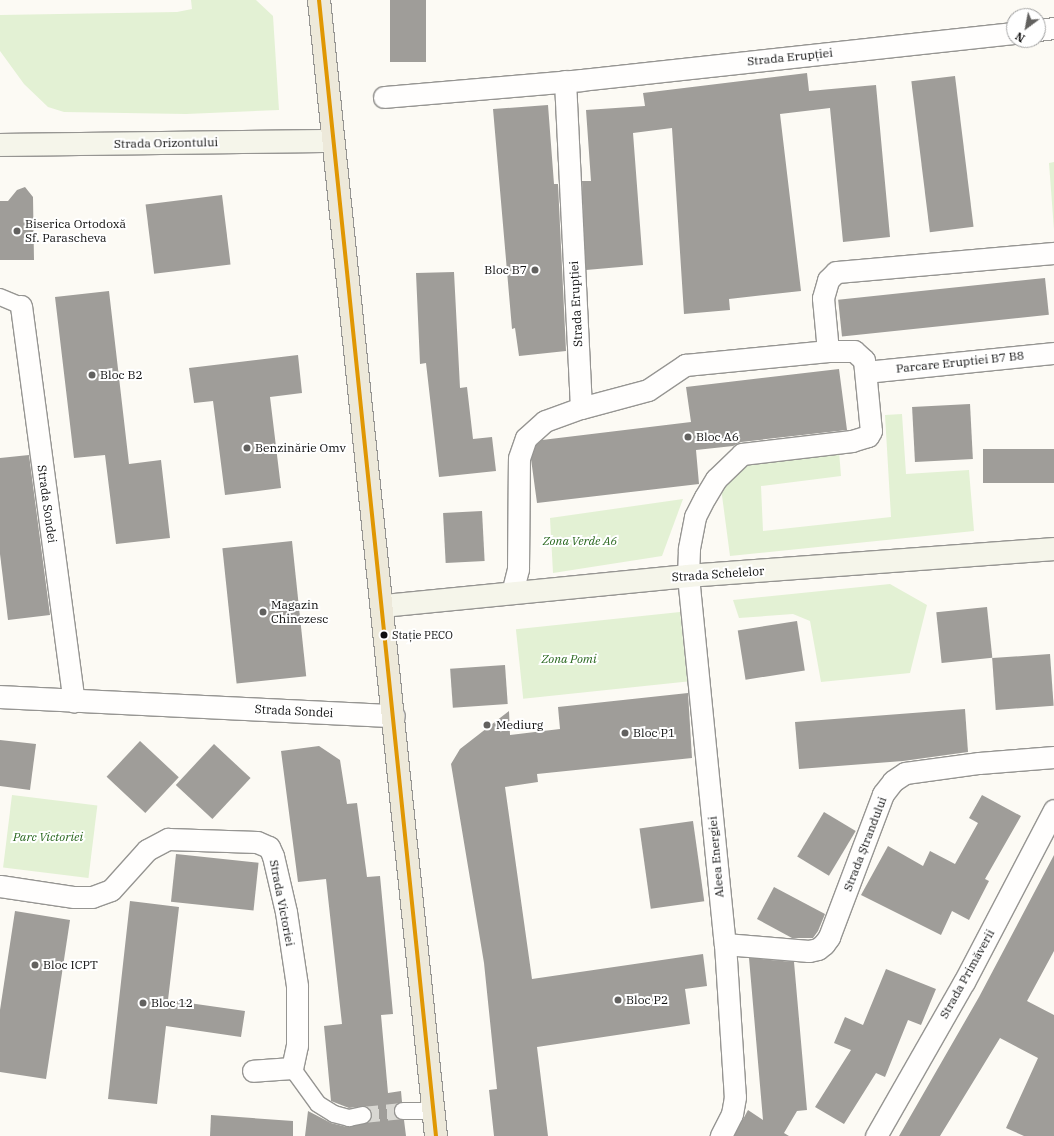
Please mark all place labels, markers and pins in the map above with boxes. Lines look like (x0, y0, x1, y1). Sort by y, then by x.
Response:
place label: Biserica Ortodoxă Sf. Parascheva (25, 217, 126, 245)
marker: Biserica Ortodoxă Sf. Parascheva (12, 226, 22, 236)
place label: Bloc B7 (484, 263, 527, 277)
marker: Bloc B7 (530, 265, 540, 275)
place label: Bloc B2 (100, 368, 143, 382)
marker: Bloc B2 (87, 370, 97, 380)
place label: Bloc A6 (696, 430, 739, 444)
marker: Bloc A6 (683, 432, 693, 442)
place label: Benzinărie Omv (255, 441, 346, 455)
marker: Benzinărie Omv (242, 443, 252, 453)
place label: Magazin Chinezesc (271, 598, 329, 626)
marker: Magazin Chinezesc (258, 607, 268, 617)
place label: Stație PECO (392, 628, 453, 642)
marker: Stație PECO (379, 630, 389, 640)
place label: Mediurg (496, 718, 543, 732)
marker: Mediurg (481, 719, 493, 731)
place label: Bloc P1 (633, 726, 675, 740)
marker: Bloc P1 (620, 728, 630, 738)
place label: Bloc ICPT (43, 958, 98, 972)
marker: Bloc ICPT (30, 960, 40, 970)
place label: Bloc P2 (626, 993, 668, 1007)
marker: Bloc P2 (613, 995, 623, 1005)
place label: Bloc 12 (151, 996, 193, 1010)
marker: Bloc 12 (138, 998, 148, 1008)

